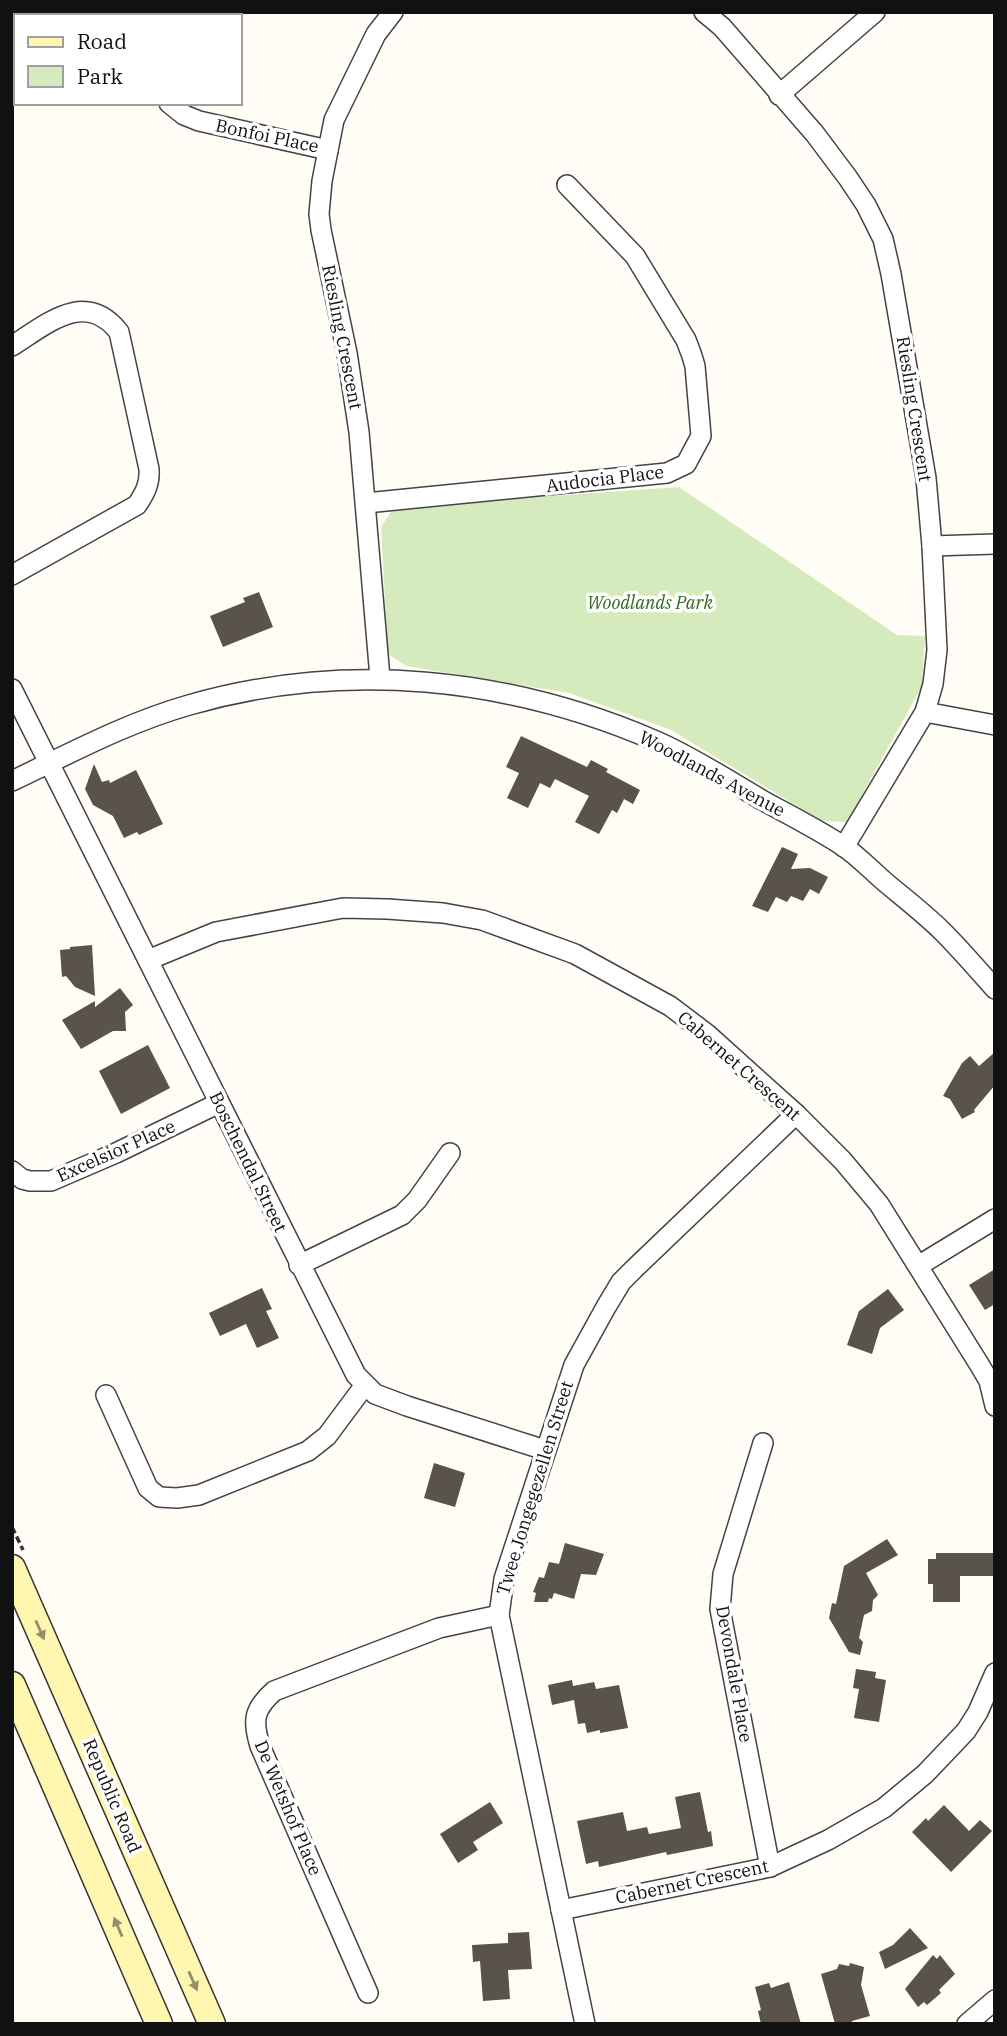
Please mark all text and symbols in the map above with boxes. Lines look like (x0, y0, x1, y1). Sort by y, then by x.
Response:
legend (14, 14, 242, 105)
text: Road (77, 27, 127, 55)
text: Park (77, 62, 124, 90)
street label: Bonfoi Place (213, 113, 321, 158)
street label: Riesling Crescent (317, 262, 368, 411)
street label: Riesling Crescent (892, 334, 937, 483)
street label: Audocia Place (545, 460, 665, 497)
park label: Woodlands Park (587, 591, 713, 614)
street label: Woodlands Avenue (635, 725, 789, 822)
street label: Cabernet Crescent (673, 1006, 806, 1125)
street label: Boschendal Street (204, 1088, 292, 1236)
street label: Excelsior Place (53, 1114, 179, 1187)
street label: Twee Jongegezellen Street (491, 1378, 578, 1598)
street label: Devondale Place (711, 1604, 758, 1744)
one-way arrow (34, 1620, 46, 1640)
street label: Republic Road (78, 1735, 147, 1856)
street label: De Wetshof Place (250, 1737, 327, 1879)
street label: Cabernet Crescent (613, 1854, 770, 1909)
one-way arrow (112, 1916, 123, 1937)
one-way arrow (187, 1971, 199, 1991)

